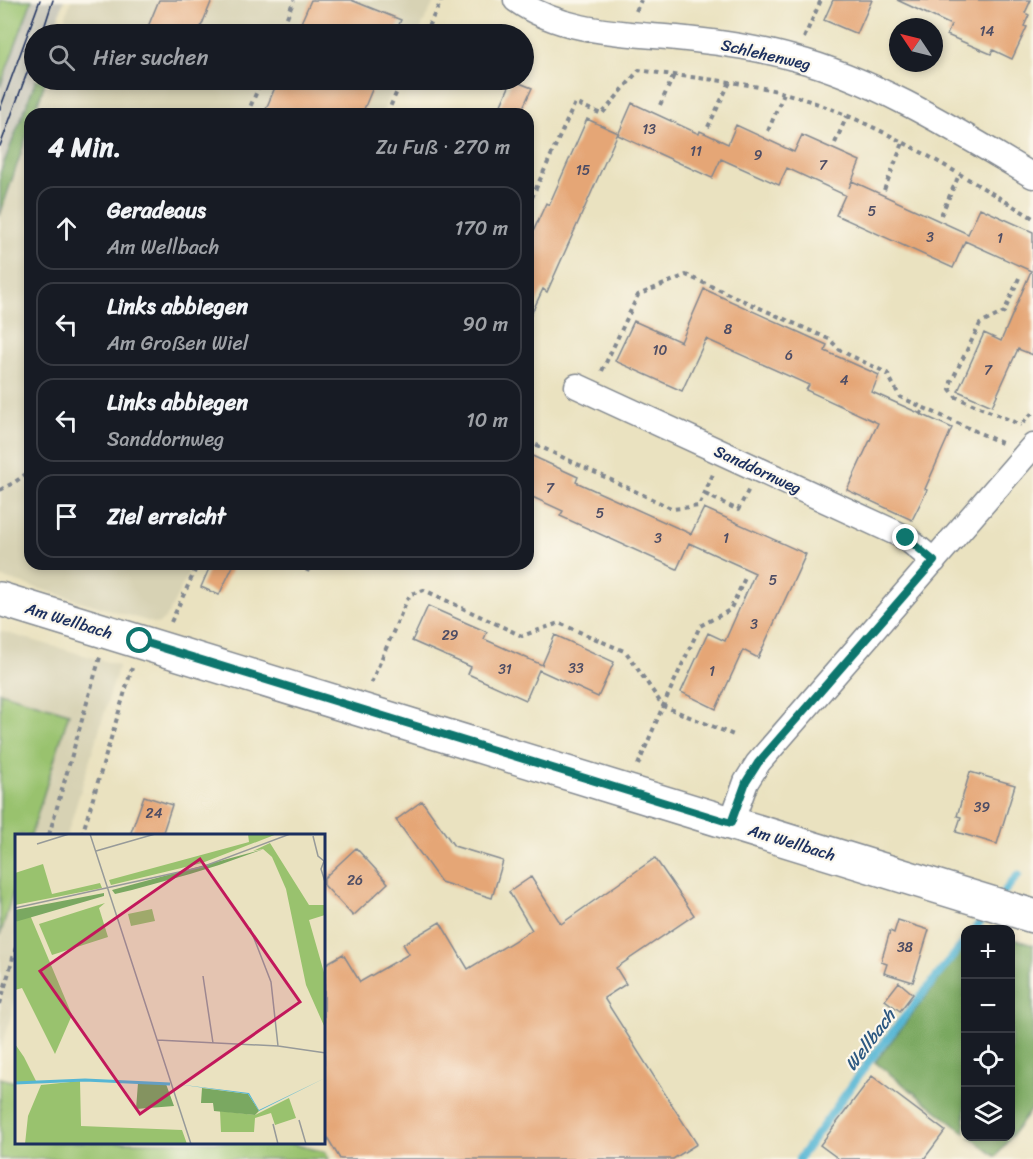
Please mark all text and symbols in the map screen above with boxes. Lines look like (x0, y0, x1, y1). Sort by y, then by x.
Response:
north arrow (889, 18, 943, 72)
house number: 14 (980, 19, 995, 44)
search box (24, 24, 534, 90)
street label: Schlehenweg (718, 30, 814, 79)
text: Hier suchen (93, 38, 208, 77)
icon: search (45, 41, 78, 74)
house number: 13 (642, 117, 656, 142)
text: 4 Min. (48, 124, 121, 170)
text: Zu Fuß · 270 m (376, 130, 510, 165)
house number: 11 (690, 139, 702, 164)
house number: 9 (754, 143, 763, 168)
house number: 7 (819, 153, 828, 178)
house number: 15 (576, 158, 591, 183)
text: Geradeaus (107, 191, 206, 230)
house number: 5 (868, 199, 877, 224)
text: 170 m (455, 211, 508, 246)
icon: ahead (50, 212, 83, 245)
house number: 3 (926, 225, 934, 250)
house number: 1 (997, 226, 1003, 251)
text: Am Wellbach (107, 230, 219, 265)
text: Links abbiegen (107, 287, 248, 326)
text: 90 m (463, 307, 508, 342)
icon: left (50, 308, 83, 341)
house number: 8 (724, 317, 733, 342)
text: Am Großen Wiel (107, 326, 249, 361)
house number: 10 (653, 338, 668, 363)
house number: 6 (785, 343, 793, 368)
house number: 7 (984, 358, 993, 383)
house number: 4 (840, 368, 849, 393)
text: Links abbiegen (107, 383, 248, 422)
text: 10 m (466, 403, 508, 438)
icon: left (50, 404, 83, 437)
text: Sanddornweg (107, 422, 224, 457)
street label: Sanddornweg (709, 437, 806, 502)
house number: 7 (546, 476, 555, 501)
text: Ziel erreicht (107, 497, 226, 536)
icon: arrive (50, 500, 83, 533)
house number: 5 (596, 501, 605, 526)
route end (892, 524, 918, 550)
house number: 3 (654, 526, 662, 551)
house number: 1 (723, 526, 729, 551)
house number: 5 (769, 568, 778, 593)
street label: Am Wellbach (21, 593, 116, 647)
house number: 3 (750, 612, 758, 637)
house number: 29 (442, 623, 459, 648)
route start (126, 627, 152, 653)
house number: 33 (568, 656, 584, 681)
house number: 31 (498, 657, 512, 682)
house number: 1 (709, 659, 715, 684)
house number: 39 (974, 795, 991, 820)
house number: 24 (146, 801, 163, 826)
street label: Am Wellbach (744, 815, 839, 869)
inset map (15, 834, 326, 1144)
house number: 26 (347, 868, 363, 893)
map controls (961, 925, 1015, 1141)
button: + (961, 925, 1015, 979)
house number: 38 (897, 935, 914, 960)
button: − (961, 979, 1015, 1033)
water label: Wellbach (836, 1001, 905, 1078)
button: locate (961, 1033, 1015, 1087)
button: layers (961, 1087, 1015, 1141)

